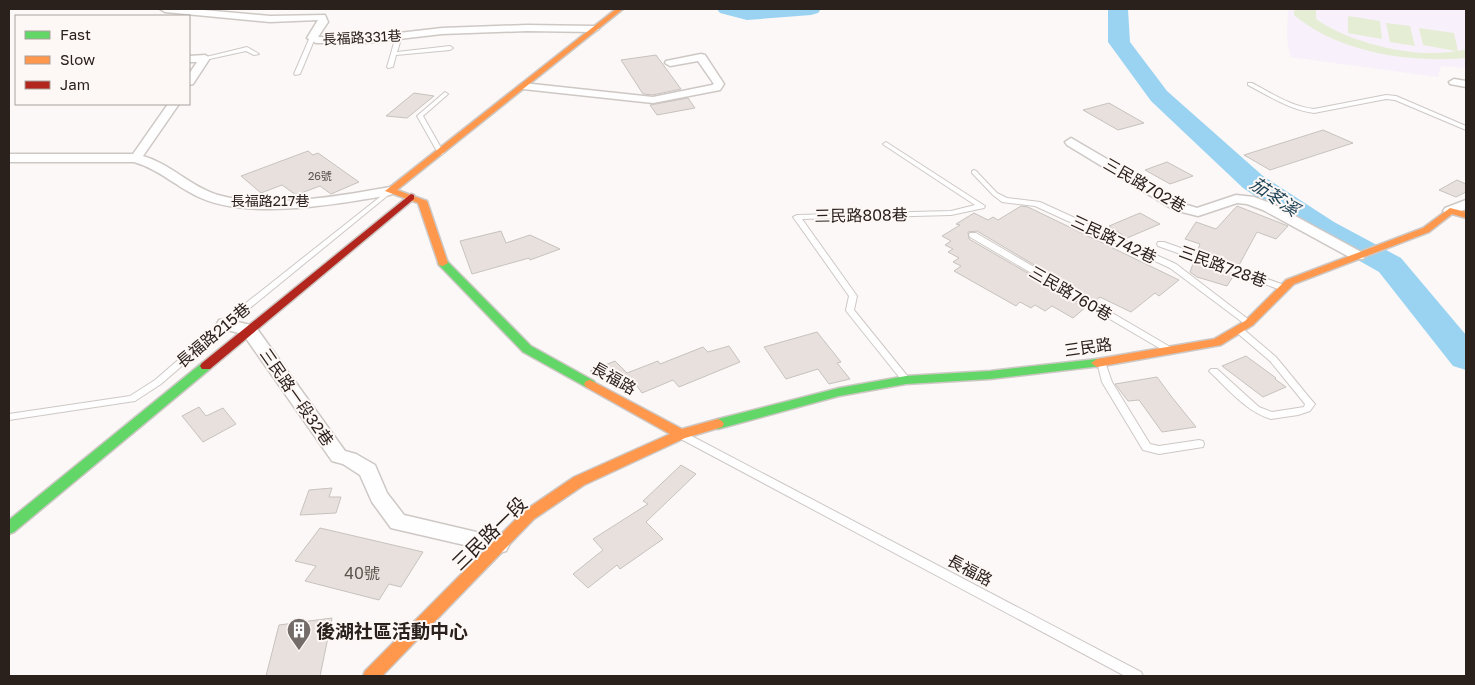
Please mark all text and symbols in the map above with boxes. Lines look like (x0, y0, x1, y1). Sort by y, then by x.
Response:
legend (15, 15, 190, 105)
text: Fast (60, 25, 91, 43)
street label: 長福路331巷 (322, 26, 402, 48)
text: Slow (60, 50, 95, 68)
text: Jam (60, 75, 90, 93)
street label: 三民路702巷 (1100, 153, 1190, 217)
house number: 26號 (308, 169, 332, 182)
water label: 茄苳溪 (1246, 172, 1306, 222)
street label: 長福路217巷 (231, 192, 309, 209)
street label: 三民路808巷 (814, 204, 908, 226)
street label: 三民路742巷 (1068, 211, 1160, 267)
street label: 三民路728巷 (1177, 241, 1269, 291)
street label: 三民路760巷 (1026, 261, 1116, 325)
street label: 長福路215巷 (172, 298, 254, 372)
street label: 三民路 (1063, 334, 1113, 360)
street label: 三民路一段32巷 (256, 344, 338, 450)
street label: 長福路 (588, 358, 640, 398)
street label: 三民路一段 (447, 492, 531, 574)
street label: 長福路 (944, 550, 996, 590)
house number: 40號 (344, 563, 380, 583)
building icon: 後湖社區活動中心 (286, 617, 312, 651)
place label: 後湖社區活動中心 (316, 619, 468, 642)

